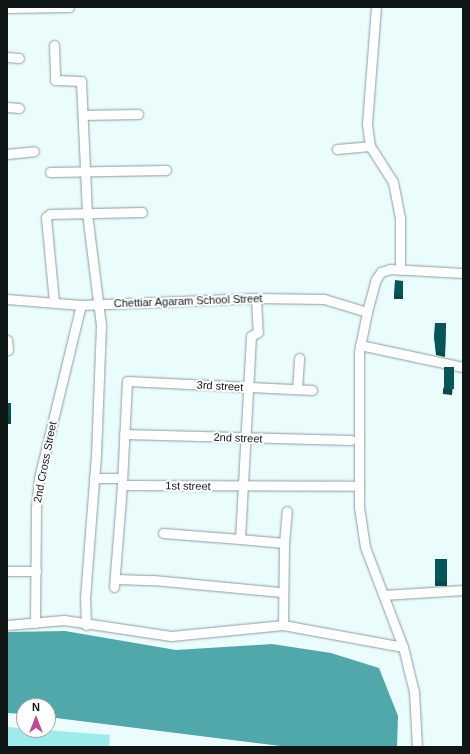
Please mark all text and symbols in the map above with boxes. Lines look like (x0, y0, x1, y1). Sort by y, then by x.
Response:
street label: Chettiar Agaram School Street (113, 292, 263, 310)
street label: 3rd street (196, 378, 244, 394)
street label: 2nd Cross Street (31, 420, 59, 504)
street label: 2nd street (213, 431, 263, 445)
street label: 1st street (165, 479, 211, 493)
north arrow (16, 698, 56, 738)
text: N (32, 701, 40, 713)

